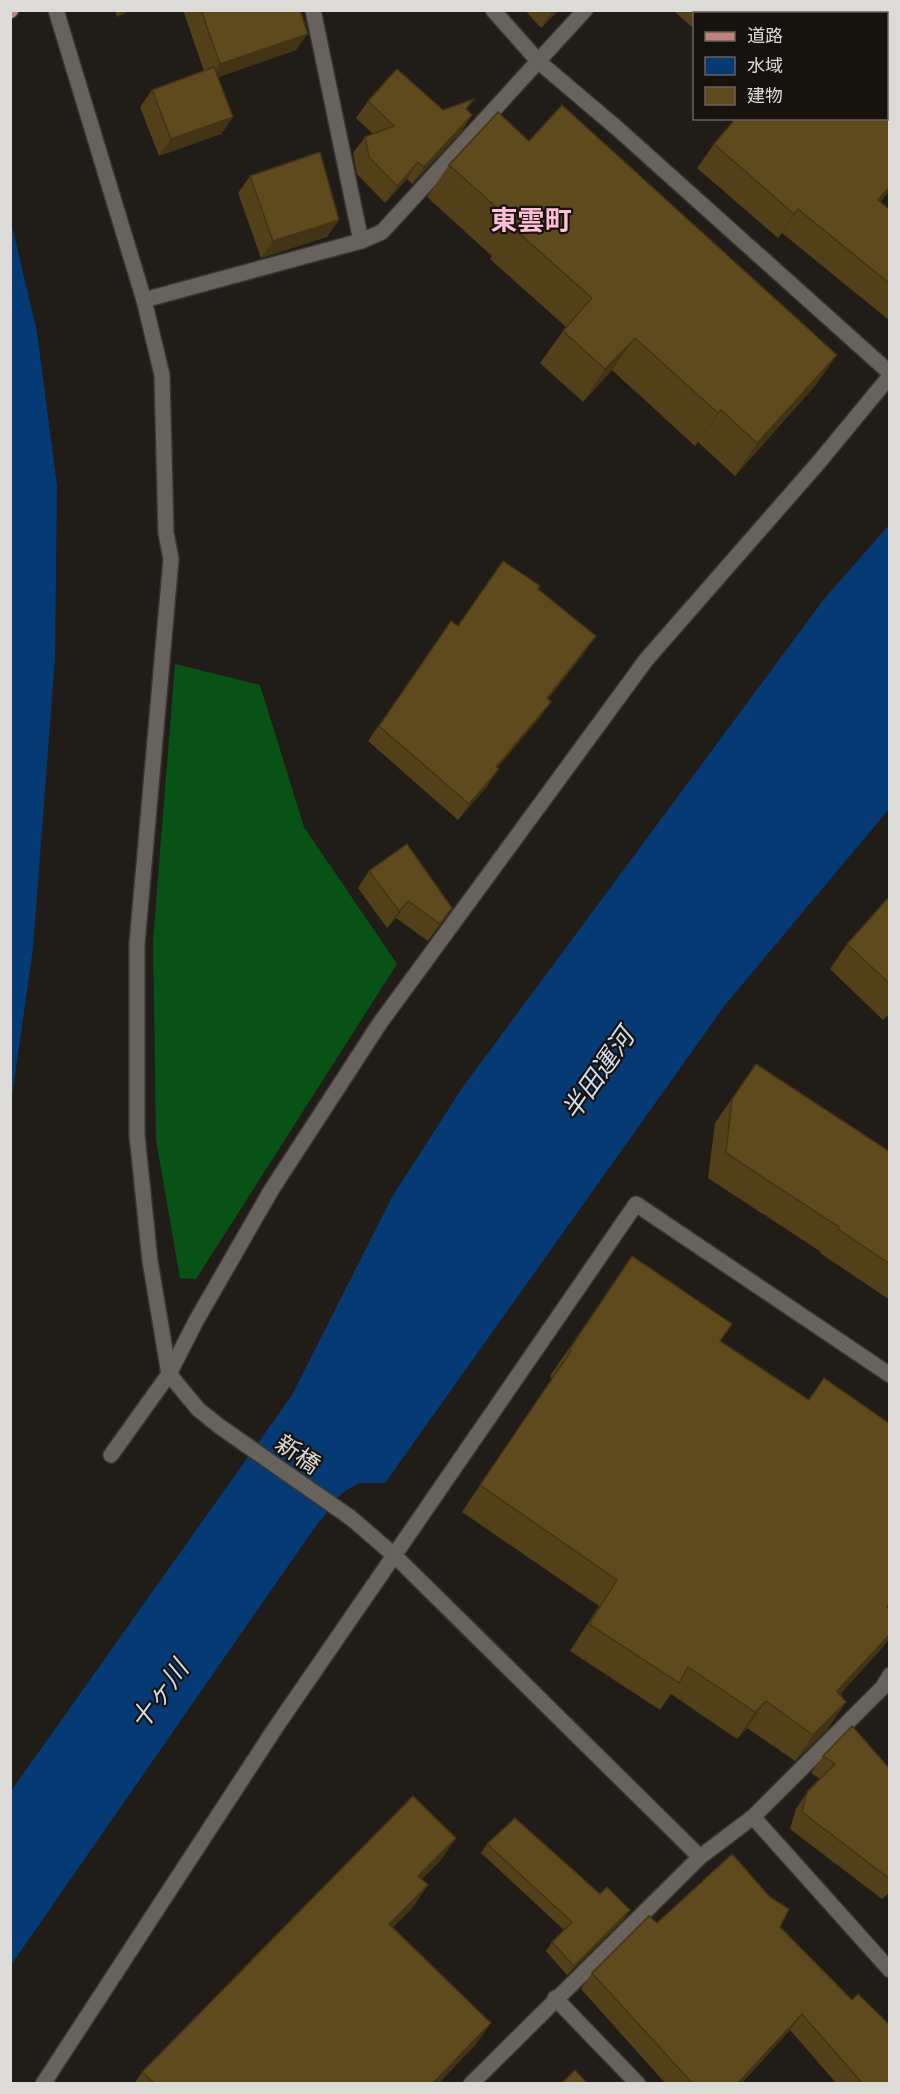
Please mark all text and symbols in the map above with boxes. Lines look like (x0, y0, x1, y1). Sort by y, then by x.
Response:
legend (693, 12, 888, 120)
text: 道路 (747, 25, 783, 47)
text: 水域 (747, 55, 783, 77)
text: 建物 (747, 85, 783, 107)
district label: 東雲町 (491, 205, 572, 237)
water label: 半田運河 (555, 1018, 644, 1126)
street label: 新橋 (270, 1428, 326, 1480)
water label: 十ヶ川 (123, 1652, 197, 1736)

